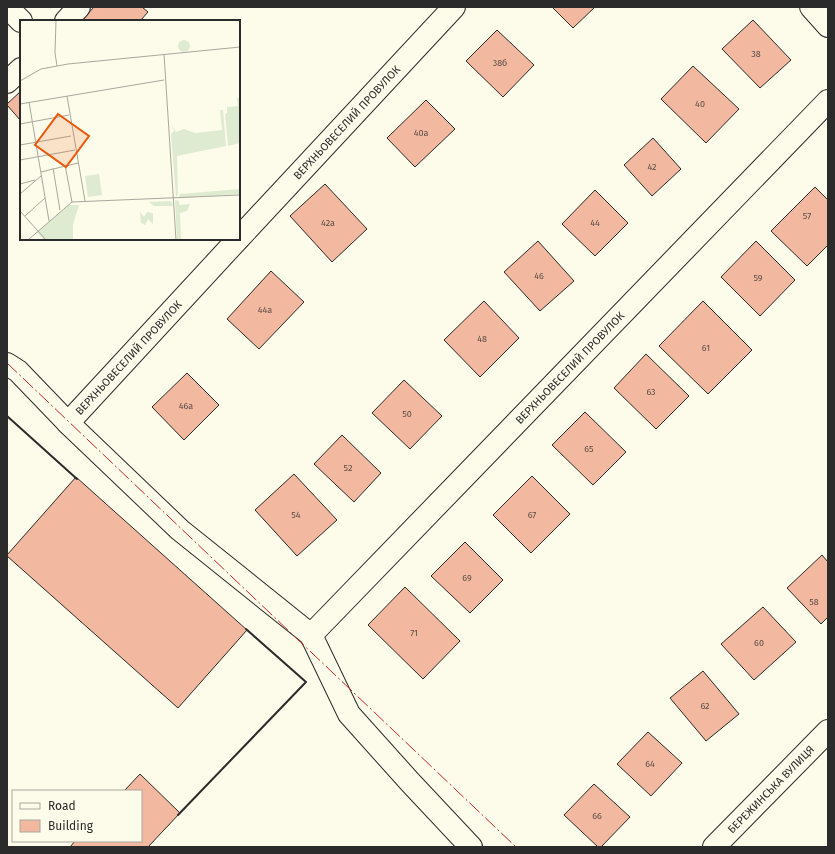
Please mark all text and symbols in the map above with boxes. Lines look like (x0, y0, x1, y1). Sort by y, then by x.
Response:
inset map (20, 20, 240, 240)
house number: 38 (751, 49, 761, 59)
house number: 38б (493, 58, 507, 68)
street label: ВЕРХНЬОВЕСЕЛИЙ ПРОВУЛОК (291, 63, 403, 182)
house number: 40 (695, 99, 705, 109)
house number: 40а (414, 128, 428, 138)
house number: 42 (647, 162, 657, 172)
house number: 57 (803, 211, 811, 221)
house number: 42а (321, 218, 335, 228)
house number: 44 (590, 218, 600, 228)
house number: 46 (534, 271, 544, 281)
house number: 59 (753, 273, 763, 283)
street label: ВЕРХНЬОВЕСЕЛИЙ ПРОВУЛОК (73, 298, 185, 418)
house number: 44а (258, 305, 272, 315)
street label: ВЕРХНЬОВЕСЕЛИЙ ПРОВУЛОК (513, 309, 628, 427)
house number: 48 (477, 334, 487, 344)
house number: 61 (702, 343, 710, 353)
house number: 63 (646, 387, 656, 397)
house number: 46а (179, 401, 193, 411)
house number: 50 (402, 409, 412, 419)
house number: 65 (584, 444, 594, 454)
house number: 52 (344, 463, 352, 473)
house number: 54 (291, 510, 301, 520)
house number: 67 (528, 510, 536, 520)
house number: 69 (462, 573, 472, 583)
house number: 58 (809, 597, 819, 607)
house number: 71 (410, 628, 418, 638)
house number: 60 (754, 638, 764, 648)
house number: 62 (700, 701, 710, 711)
street label: БЕРЕЖИНСЬКА ВУЛИЦЯ (725, 743, 817, 836)
house number: 64 (645, 759, 655, 769)
legend (12, 790, 142, 842)
text: Road (48, 799, 76, 813)
house number: 66 (592, 811, 602, 821)
text: Building (48, 819, 94, 833)

